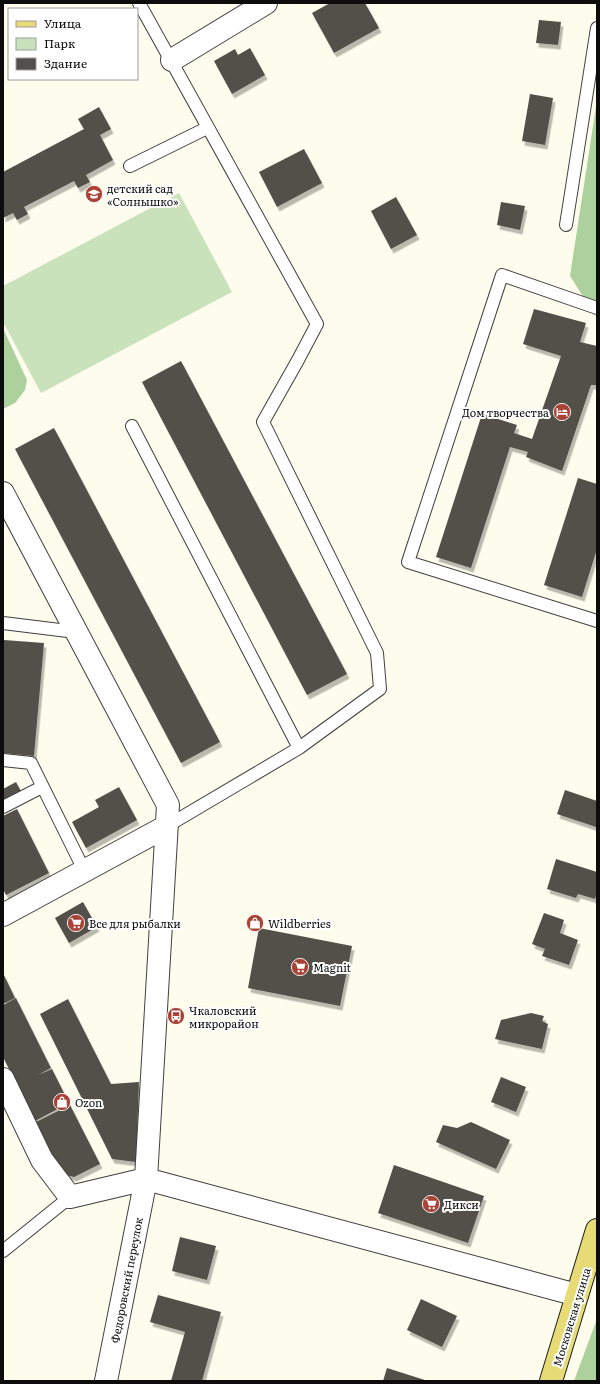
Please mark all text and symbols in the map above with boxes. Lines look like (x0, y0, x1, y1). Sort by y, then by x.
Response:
legend (8, 8, 138, 80)
text: Улица (44, 14, 82, 32)
text: Парк (44, 34, 75, 52)
text: Здание (44, 54, 87, 72)
place label: детский сад «Солнышко» (107, 180, 179, 209)
school or university icon: детский сад «Солнышко» (84, 184, 104, 204)
hotel icon: Дом творчества (552, 402, 572, 422)
place label: Дом творчества (462, 404, 549, 420)
supermarket icon: Все для рыбалки (66, 913, 86, 933)
shop icon: Wildberries (245, 913, 265, 933)
place label: Все для рыбалки (89, 915, 181, 931)
place label: Wildberries (268, 915, 331, 931)
supermarket icon: Magnit (290, 957, 310, 977)
place label: Magnit (313, 959, 352, 975)
place label: Чкаловский микрорайон (189, 1002, 259, 1031)
bus stop icon: Чкаловский микрорайон (166, 1006, 186, 1026)
shop icon: Ozon (52, 1092, 72, 1112)
place label: Ozon (75, 1094, 102, 1110)
supermarket icon: Дикси (421, 1194, 441, 1214)
place label: Дикси (444, 1196, 479, 1212)
street label: Федоровский переулок (106, 1215, 146, 1344)
street label: Московская улица (548, 1266, 594, 1368)

